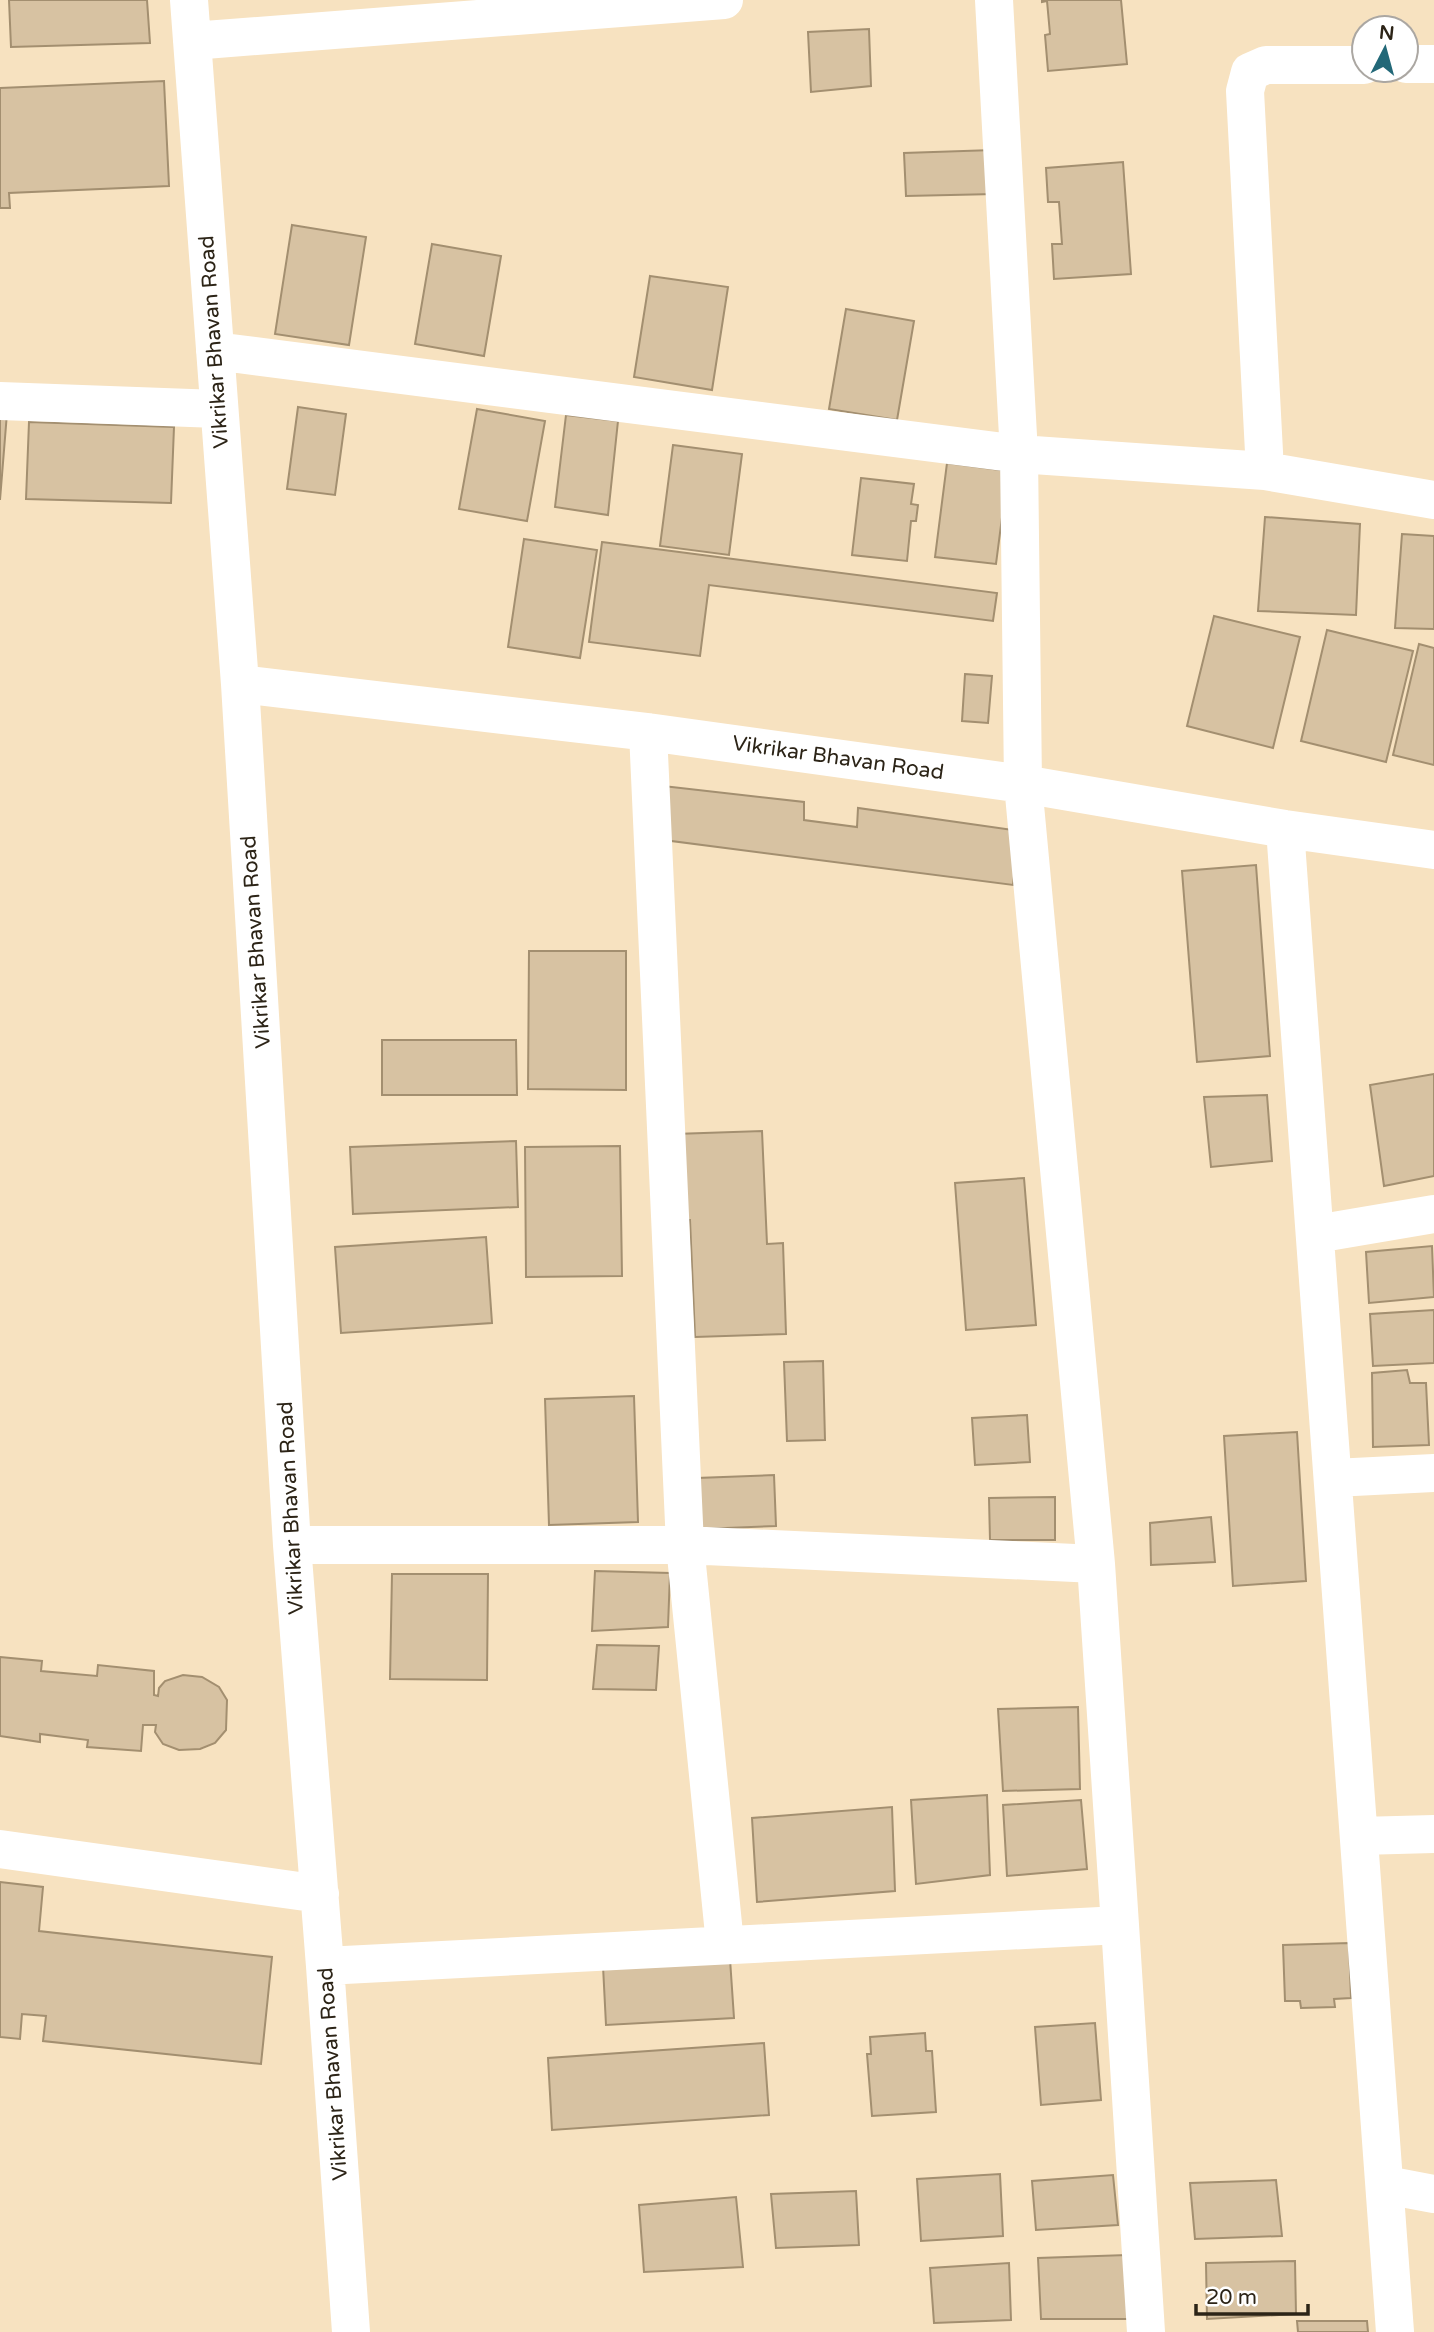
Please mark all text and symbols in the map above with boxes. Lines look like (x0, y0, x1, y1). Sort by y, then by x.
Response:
north arrow (1350, 14, 1420, 84)
text: N (1378, 21, 1395, 45)
street label: Vikrikar Bhavan Road (194, 235, 234, 449)
street label: Vikrikar Bhavan Road (731, 731, 945, 785)
street label: Vikrikar Bhavan Road (236, 835, 276, 1049)
street label: Vikrikar Bhavan Road (273, 1401, 309, 1615)
street label: Vikrikar Bhavan Road (313, 1967, 353, 2181)
scale bar (1196, 2272, 1308, 2316)
text: 20 m (1206, 2285, 1257, 2310)

